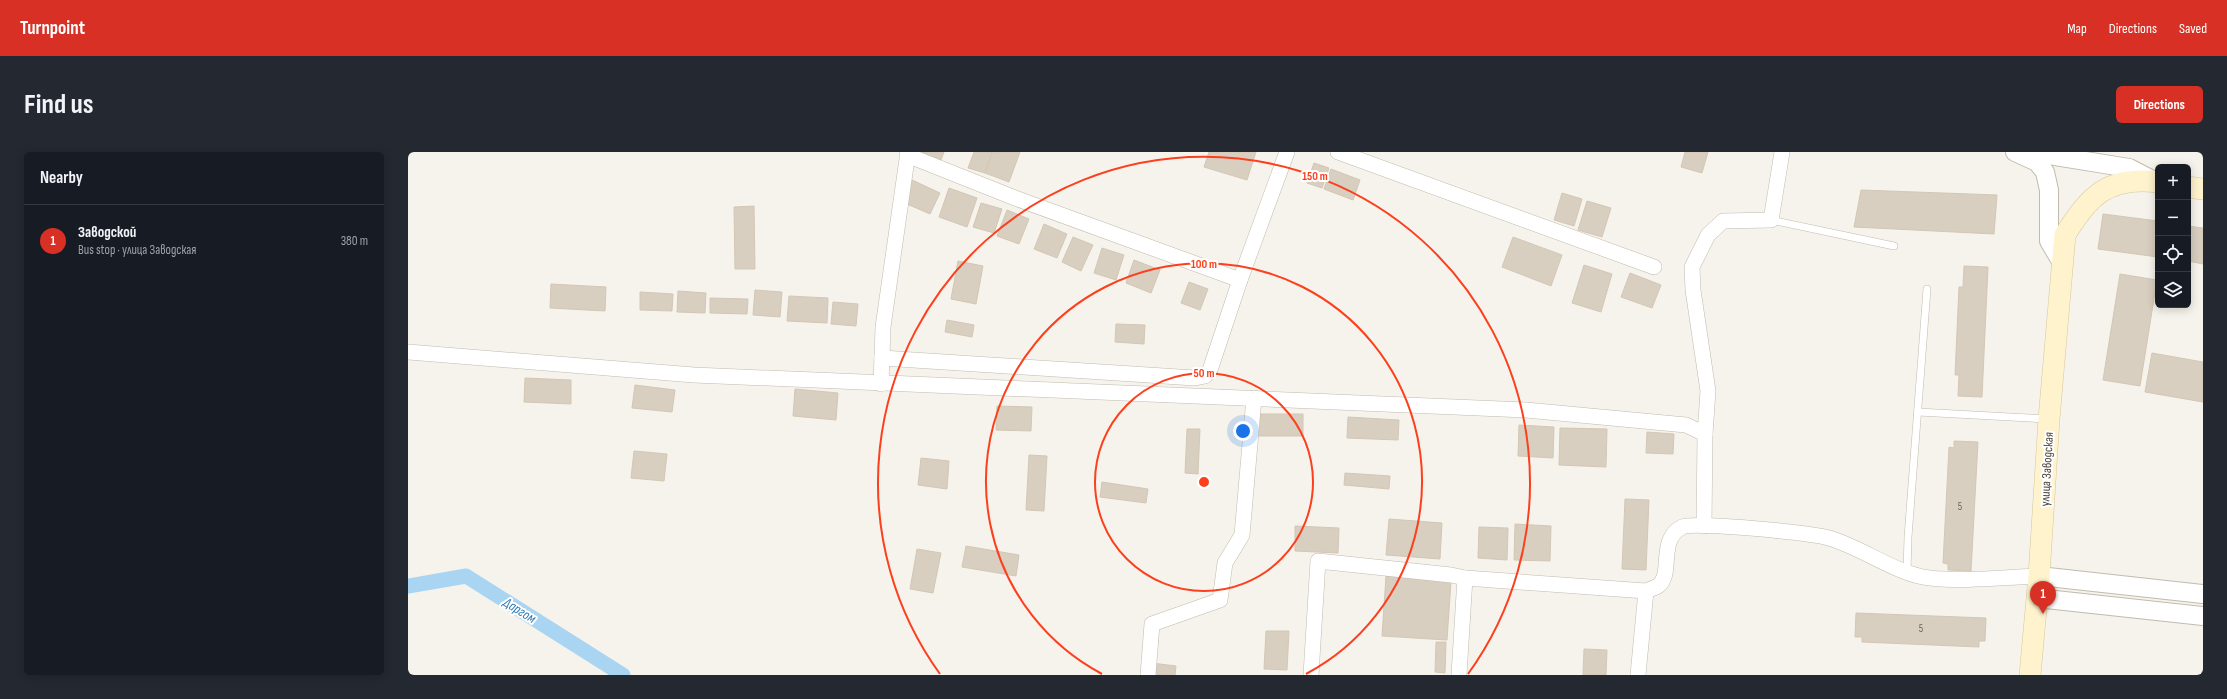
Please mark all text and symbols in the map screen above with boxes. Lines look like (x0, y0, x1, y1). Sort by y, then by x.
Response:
text: Turnpoint (20, 17, 85, 40)
text: Map (2067, 20, 2087, 37)
text: Directions (2109, 20, 2157, 37)
text: Saved (2179, 20, 2207, 37)
button: Directions (2116, 86, 2203, 123)
text: Find us (24, 88, 93, 121)
map controls (2155, 164, 2191, 308)
button: + (2155, 164, 2191, 200)
text: Nearby (40, 168, 83, 188)
text: 150 m (1302, 169, 1328, 184)
button: − (2155, 200, 2191, 236)
text: Заводской (78, 223, 136, 242)
text: 1 (50, 233, 56, 249)
text: 380 m (341, 233, 368, 249)
button: locate (2155, 236, 2191, 272)
text: Bus stop · улица Заводская (78, 242, 196, 258)
text: 100 m (1191, 257, 1217, 272)
button: layers (2155, 272, 2191, 308)
text: 50 m (1194, 366, 1214, 381)
your location (1233, 421, 1253, 441)
street label: улица Заводская (2037, 431, 2057, 507)
centre of rings (1197, 475, 1211, 489)
house number: 5 (1958, 500, 1962, 513)
pin: 1 (2030, 581, 2056, 614)
water label: Даргом (499, 593, 539, 627)
house number: 5 (1919, 622, 1923, 635)

